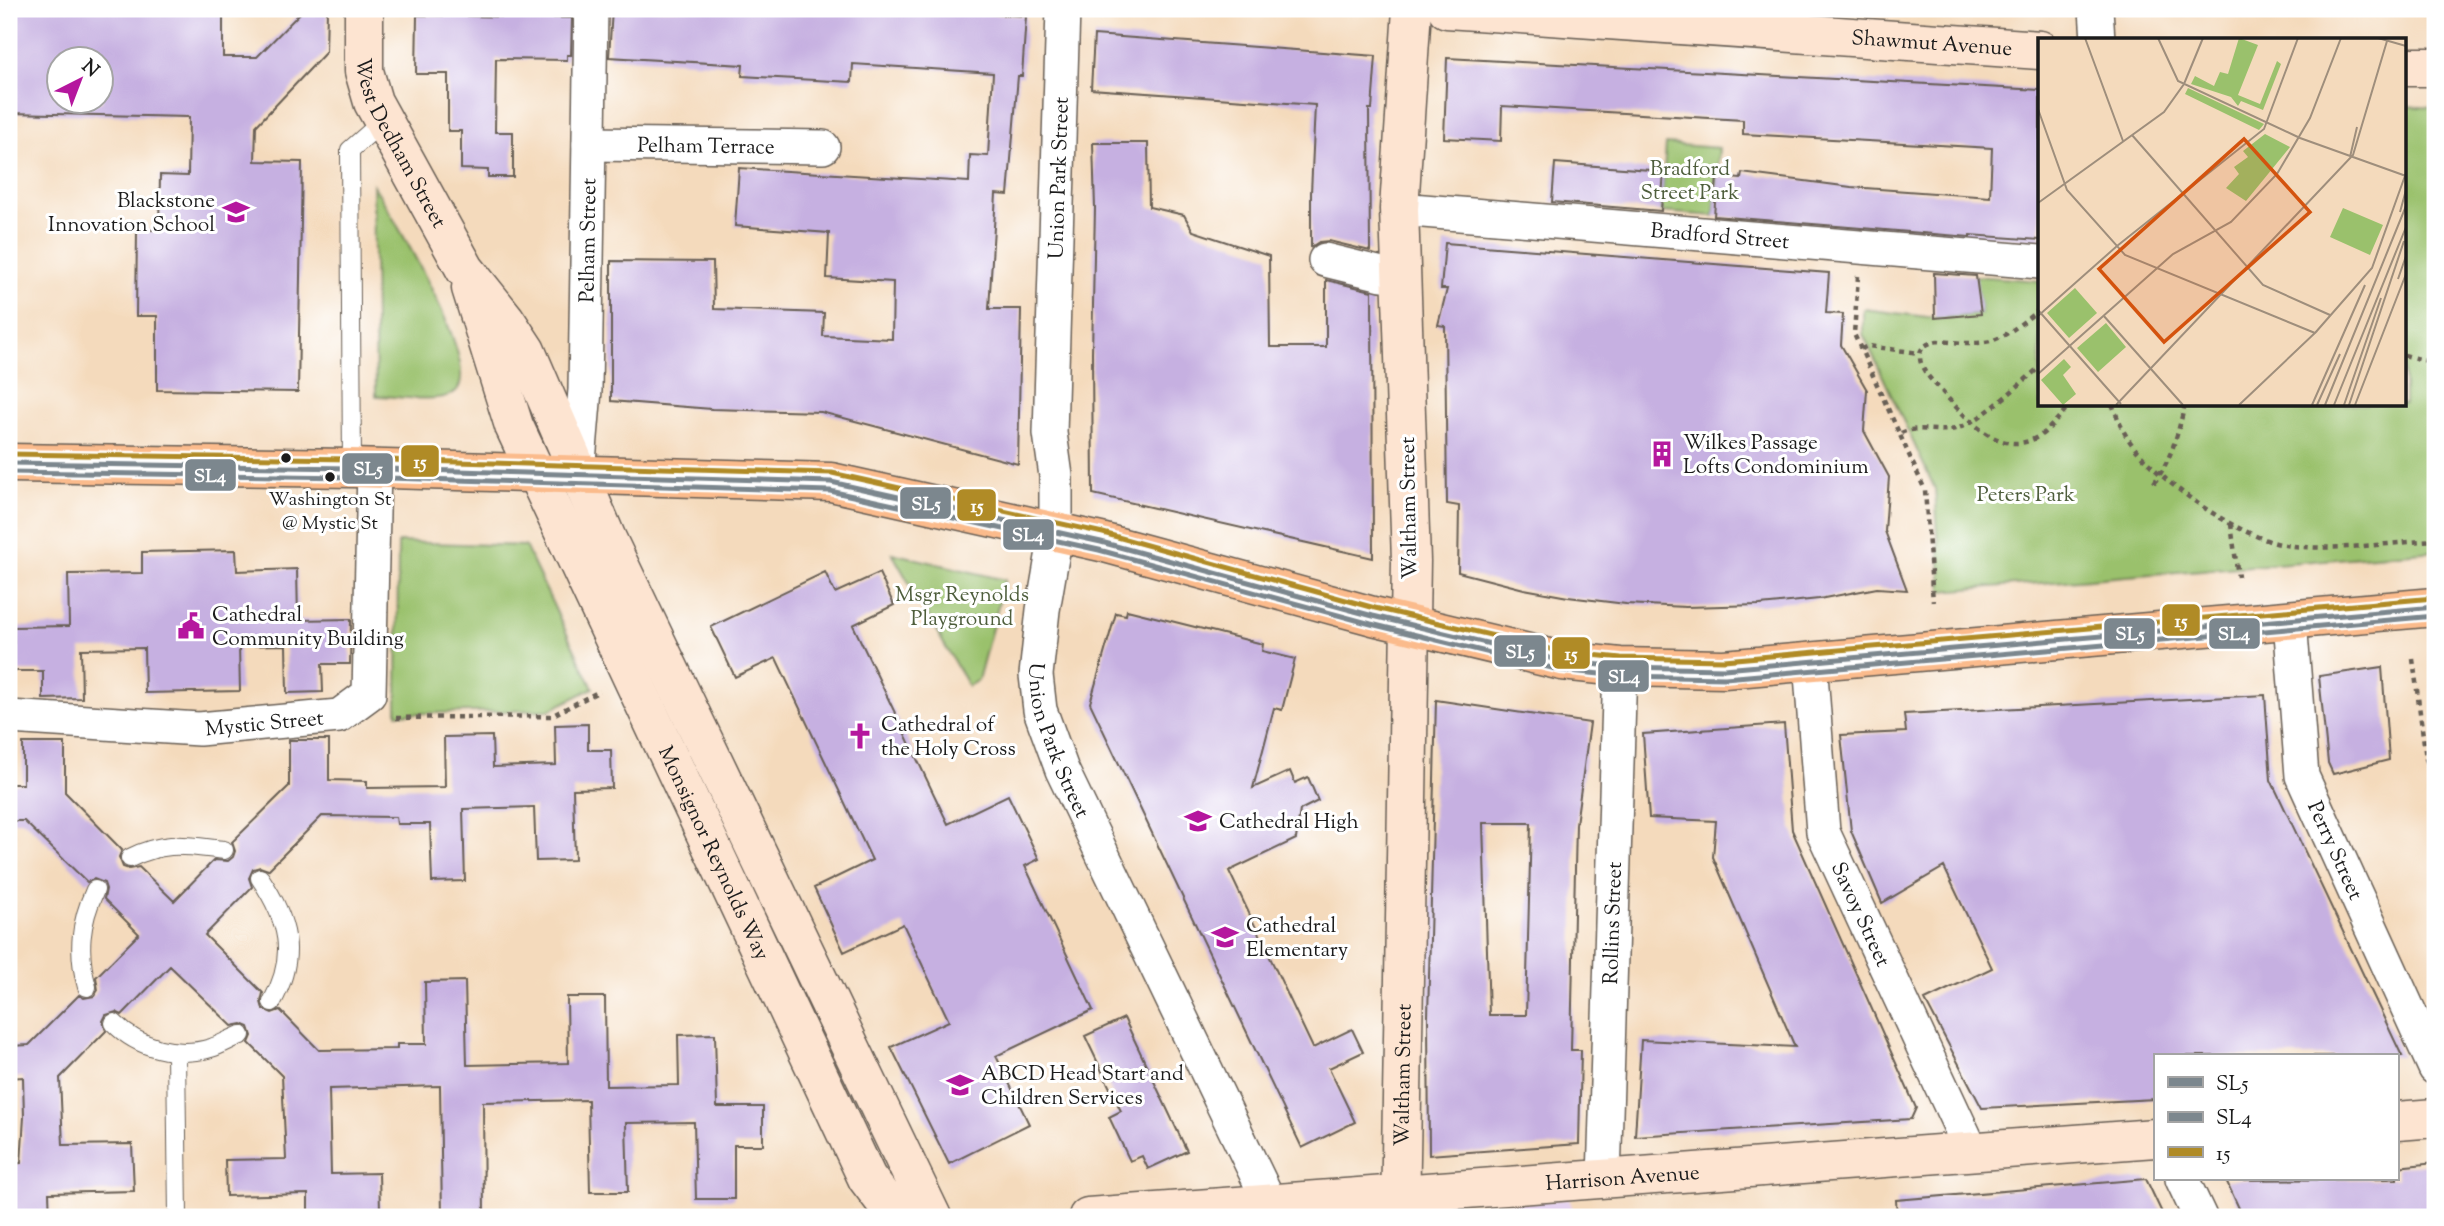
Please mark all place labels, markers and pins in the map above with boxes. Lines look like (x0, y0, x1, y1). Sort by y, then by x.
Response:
place label: Blackstone Innovation School (48, 187, 215, 241)
school or university icon: Blackstone Innovation School (221, 197, 251, 227)
place label: Wilkes Passage Lofts Condominium (1683, 429, 1869, 483)
building icon: Wilkes Passage Lofts Condominium (1647, 439, 1677, 469)
unlabelled marker (279, 451, 293, 465)
marker: Washington St @ Mystic St (323, 470, 337, 484)
place label: Washington St @ Mystic St (268, 487, 392, 538)
place label: Cathedral Community Building (212, 601, 404, 655)
public building icon: Cathedral Community Building (176, 611, 206, 641)
place label: Cathedral of the Holy Cross (881, 711, 1016, 765)
church icon: Cathedral of the Holy Cross (845, 721, 875, 751)
school or university icon: Cathedral High (1183, 806, 1213, 836)
place label: Cathedral High (1219, 808, 1359, 838)
place label: Cathedral Elementary (1246, 912, 1349, 966)
school or university icon: Cathedral Elementary (1210, 922, 1240, 952)
place label: ABCD Head Start and Children Services (981, 1060, 1184, 1114)
school or university icon: ABCD Head Start and Children Services (945, 1070, 975, 1100)

